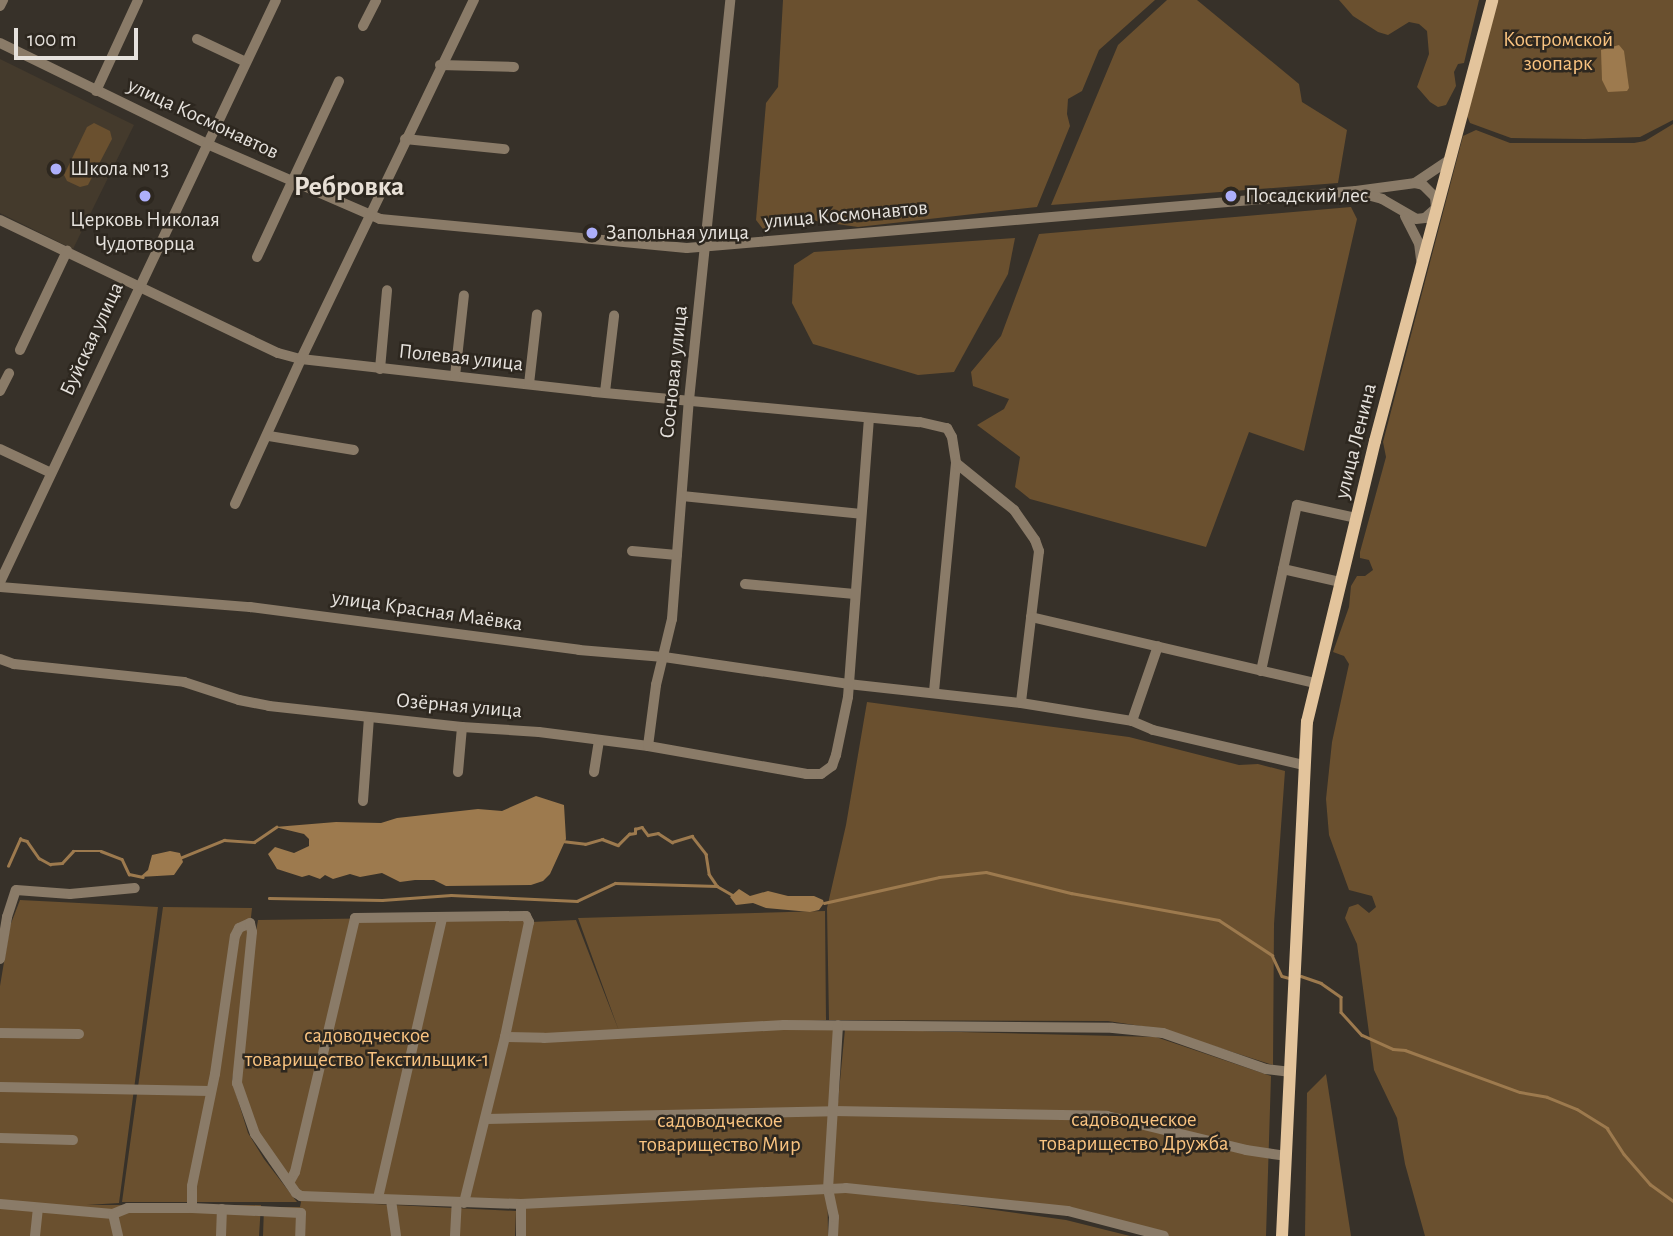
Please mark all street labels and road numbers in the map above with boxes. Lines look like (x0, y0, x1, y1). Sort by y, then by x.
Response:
street label: улица Космонавтов (123, 73, 283, 165)
street label: улица Космонавтов (763, 195, 929, 235)
street label: Буйская улица (55, 278, 129, 400)
street label: Сосновая улица (654, 304, 694, 440)
street label: Полевая улица (397, 339, 525, 377)
street label: улица Ленина (1330, 381, 1382, 501)
street label: улица Красная Маёвка (330, 585, 524, 637)
street label: Озёрная улица (395, 688, 523, 724)

